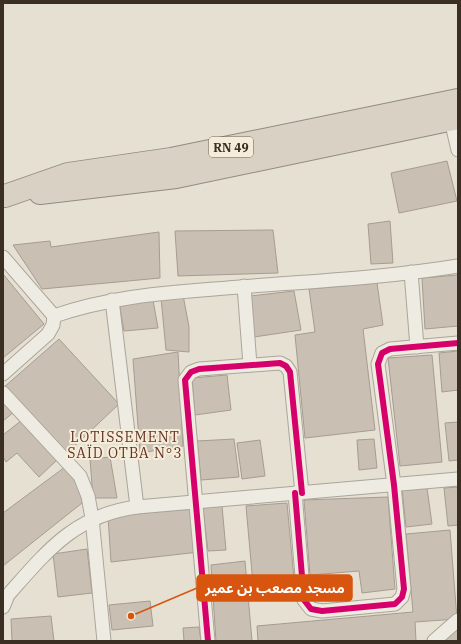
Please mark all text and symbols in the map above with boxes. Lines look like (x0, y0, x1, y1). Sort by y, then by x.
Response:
road number: RN 49 (209, 137, 253, 157)
district label: LOTISSEMENT SAÏD OTBA N°3 (67, 428, 183, 462)
callout: مسجد مصعب بن عمير (197, 575, 352, 601)
text: مسجد مصعب بن عمير (204, 579, 345, 597)

